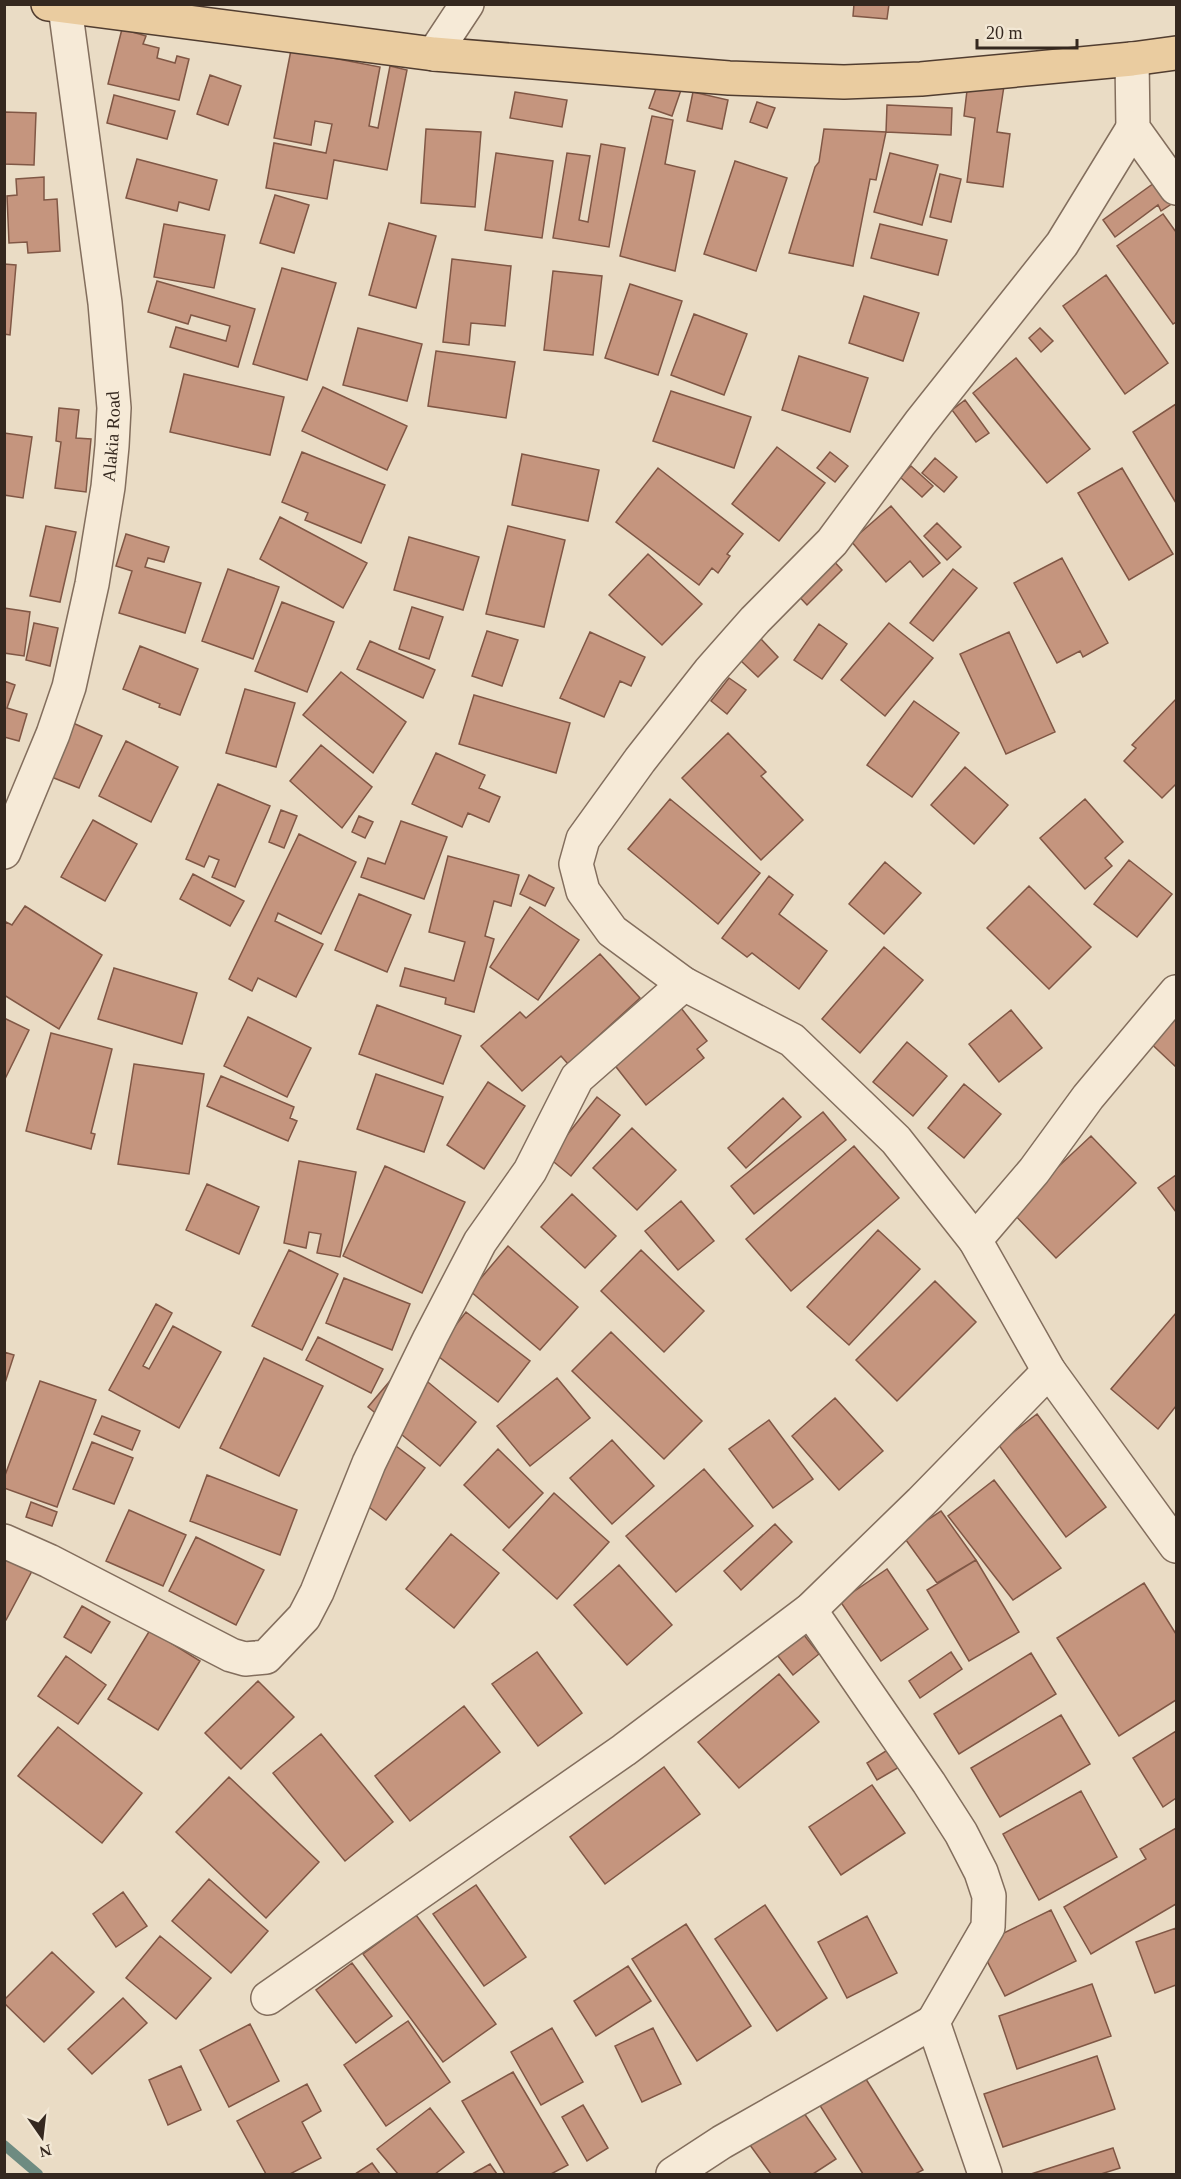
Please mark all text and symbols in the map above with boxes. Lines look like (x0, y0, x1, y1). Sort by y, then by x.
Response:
scale bar (977, 12, 1078, 50)
text: 20 m (986, 23, 1023, 43)
street label: Alakia Road (99, 390, 124, 483)
north arrow (12, 2107, 72, 2167)
text: N (37, 2141, 53, 2161)

